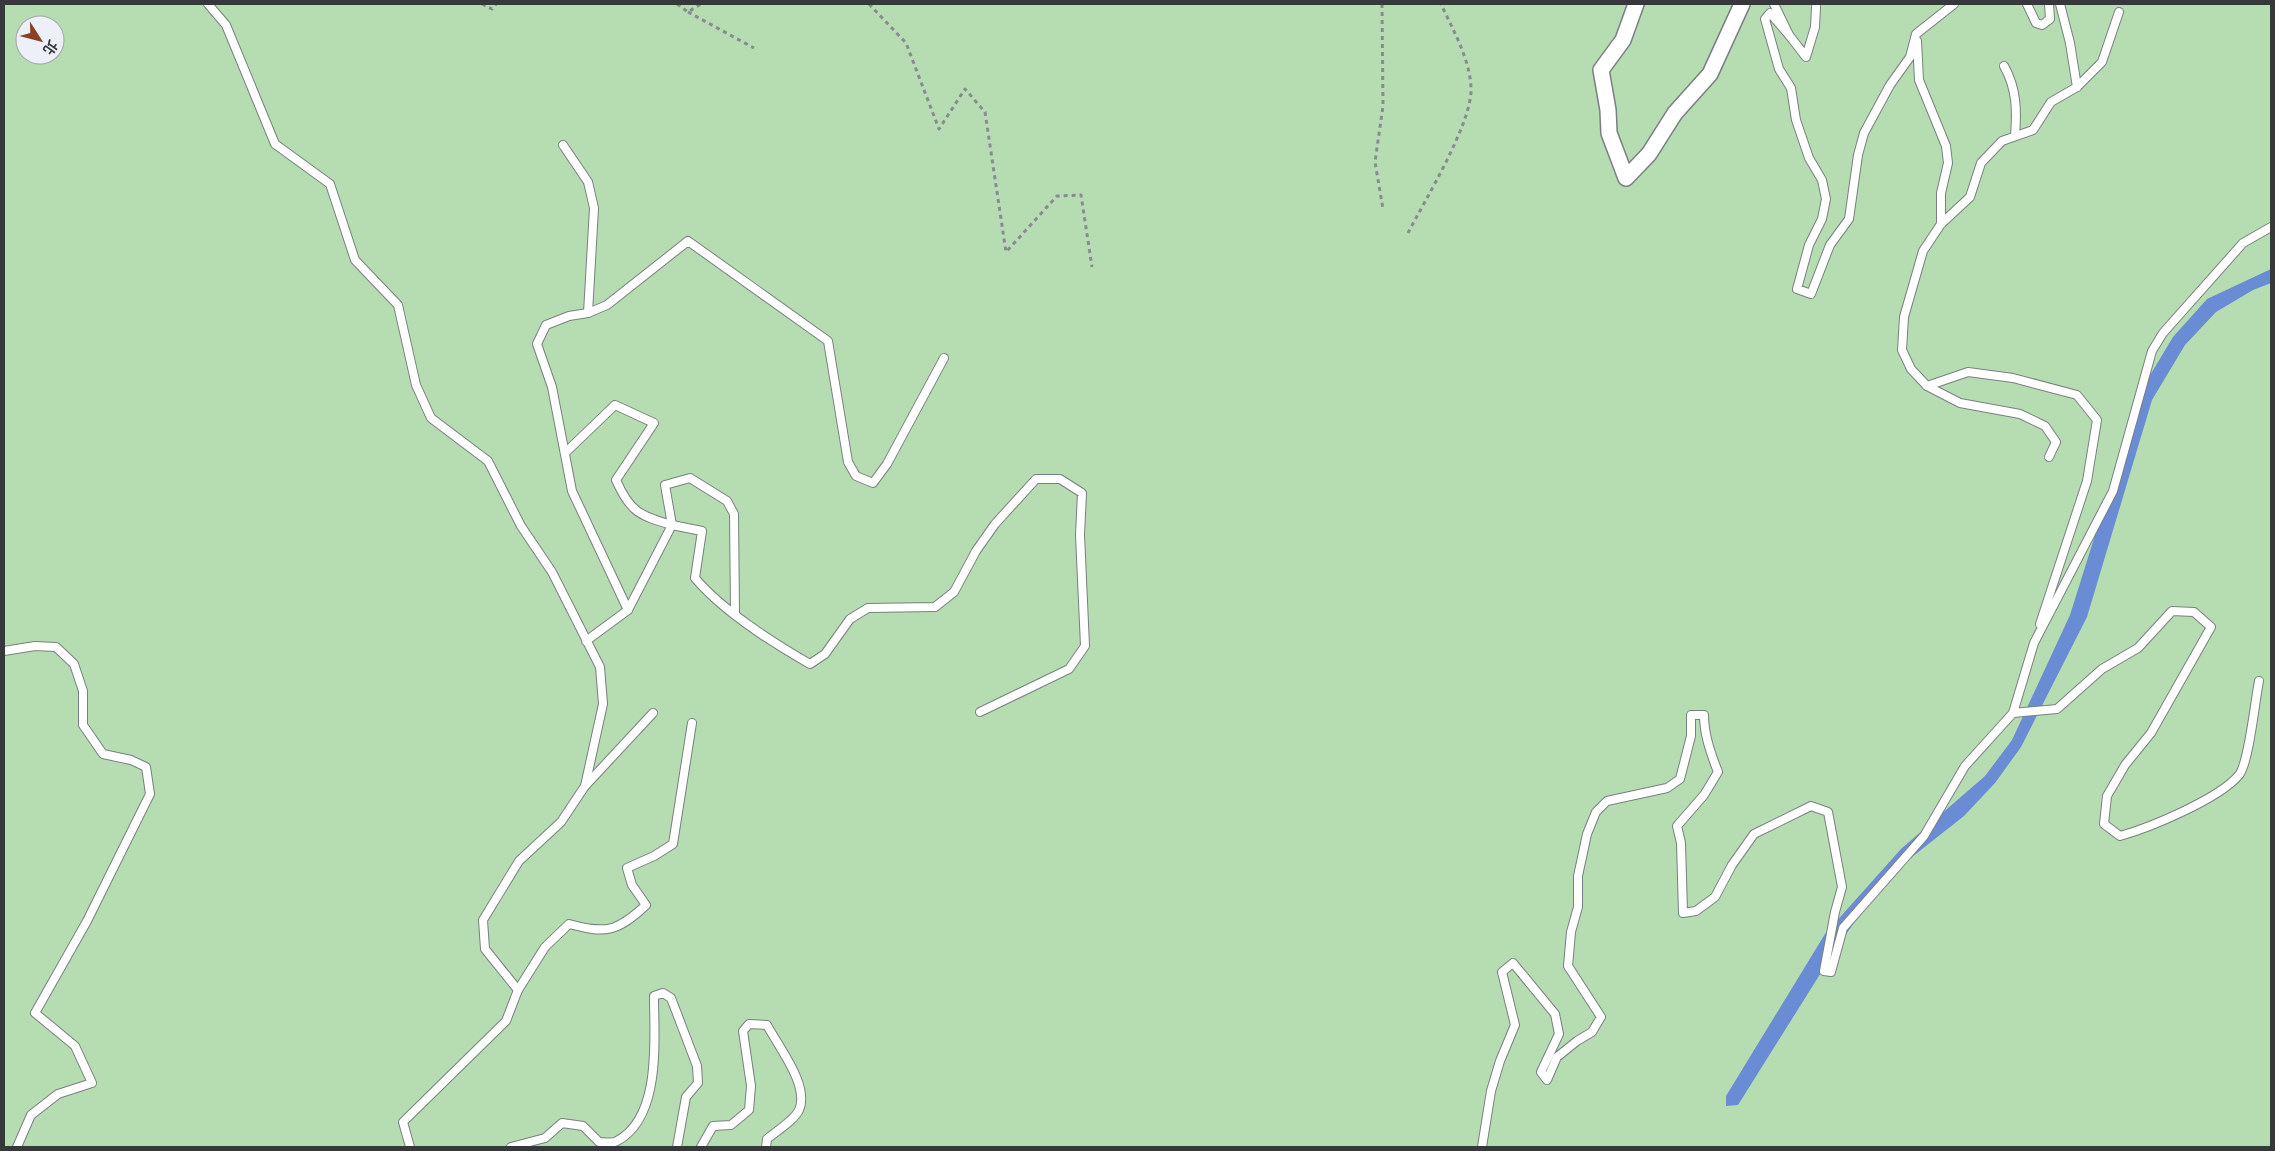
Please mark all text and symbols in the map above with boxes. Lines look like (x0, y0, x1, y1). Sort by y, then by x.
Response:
north arrow (15, 15, 65, 65)
text: 北 (38, 36, 63, 59)

